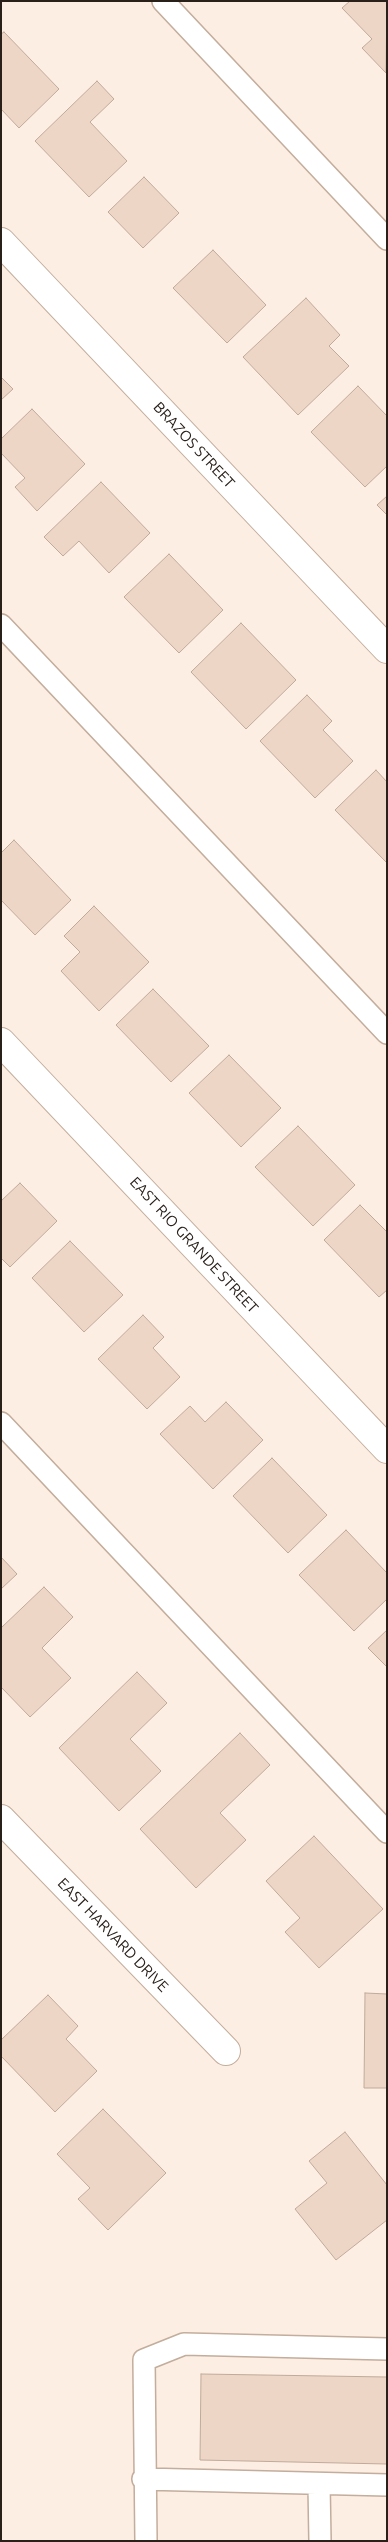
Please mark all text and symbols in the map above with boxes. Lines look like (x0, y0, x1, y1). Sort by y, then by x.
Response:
street label: BRAZOS STREET (150, 398, 238, 492)
street label: EAST RIO GRANDE STREET (126, 1173, 262, 1317)
street label: EAST HARVARD DRIVE (54, 1874, 172, 1996)

